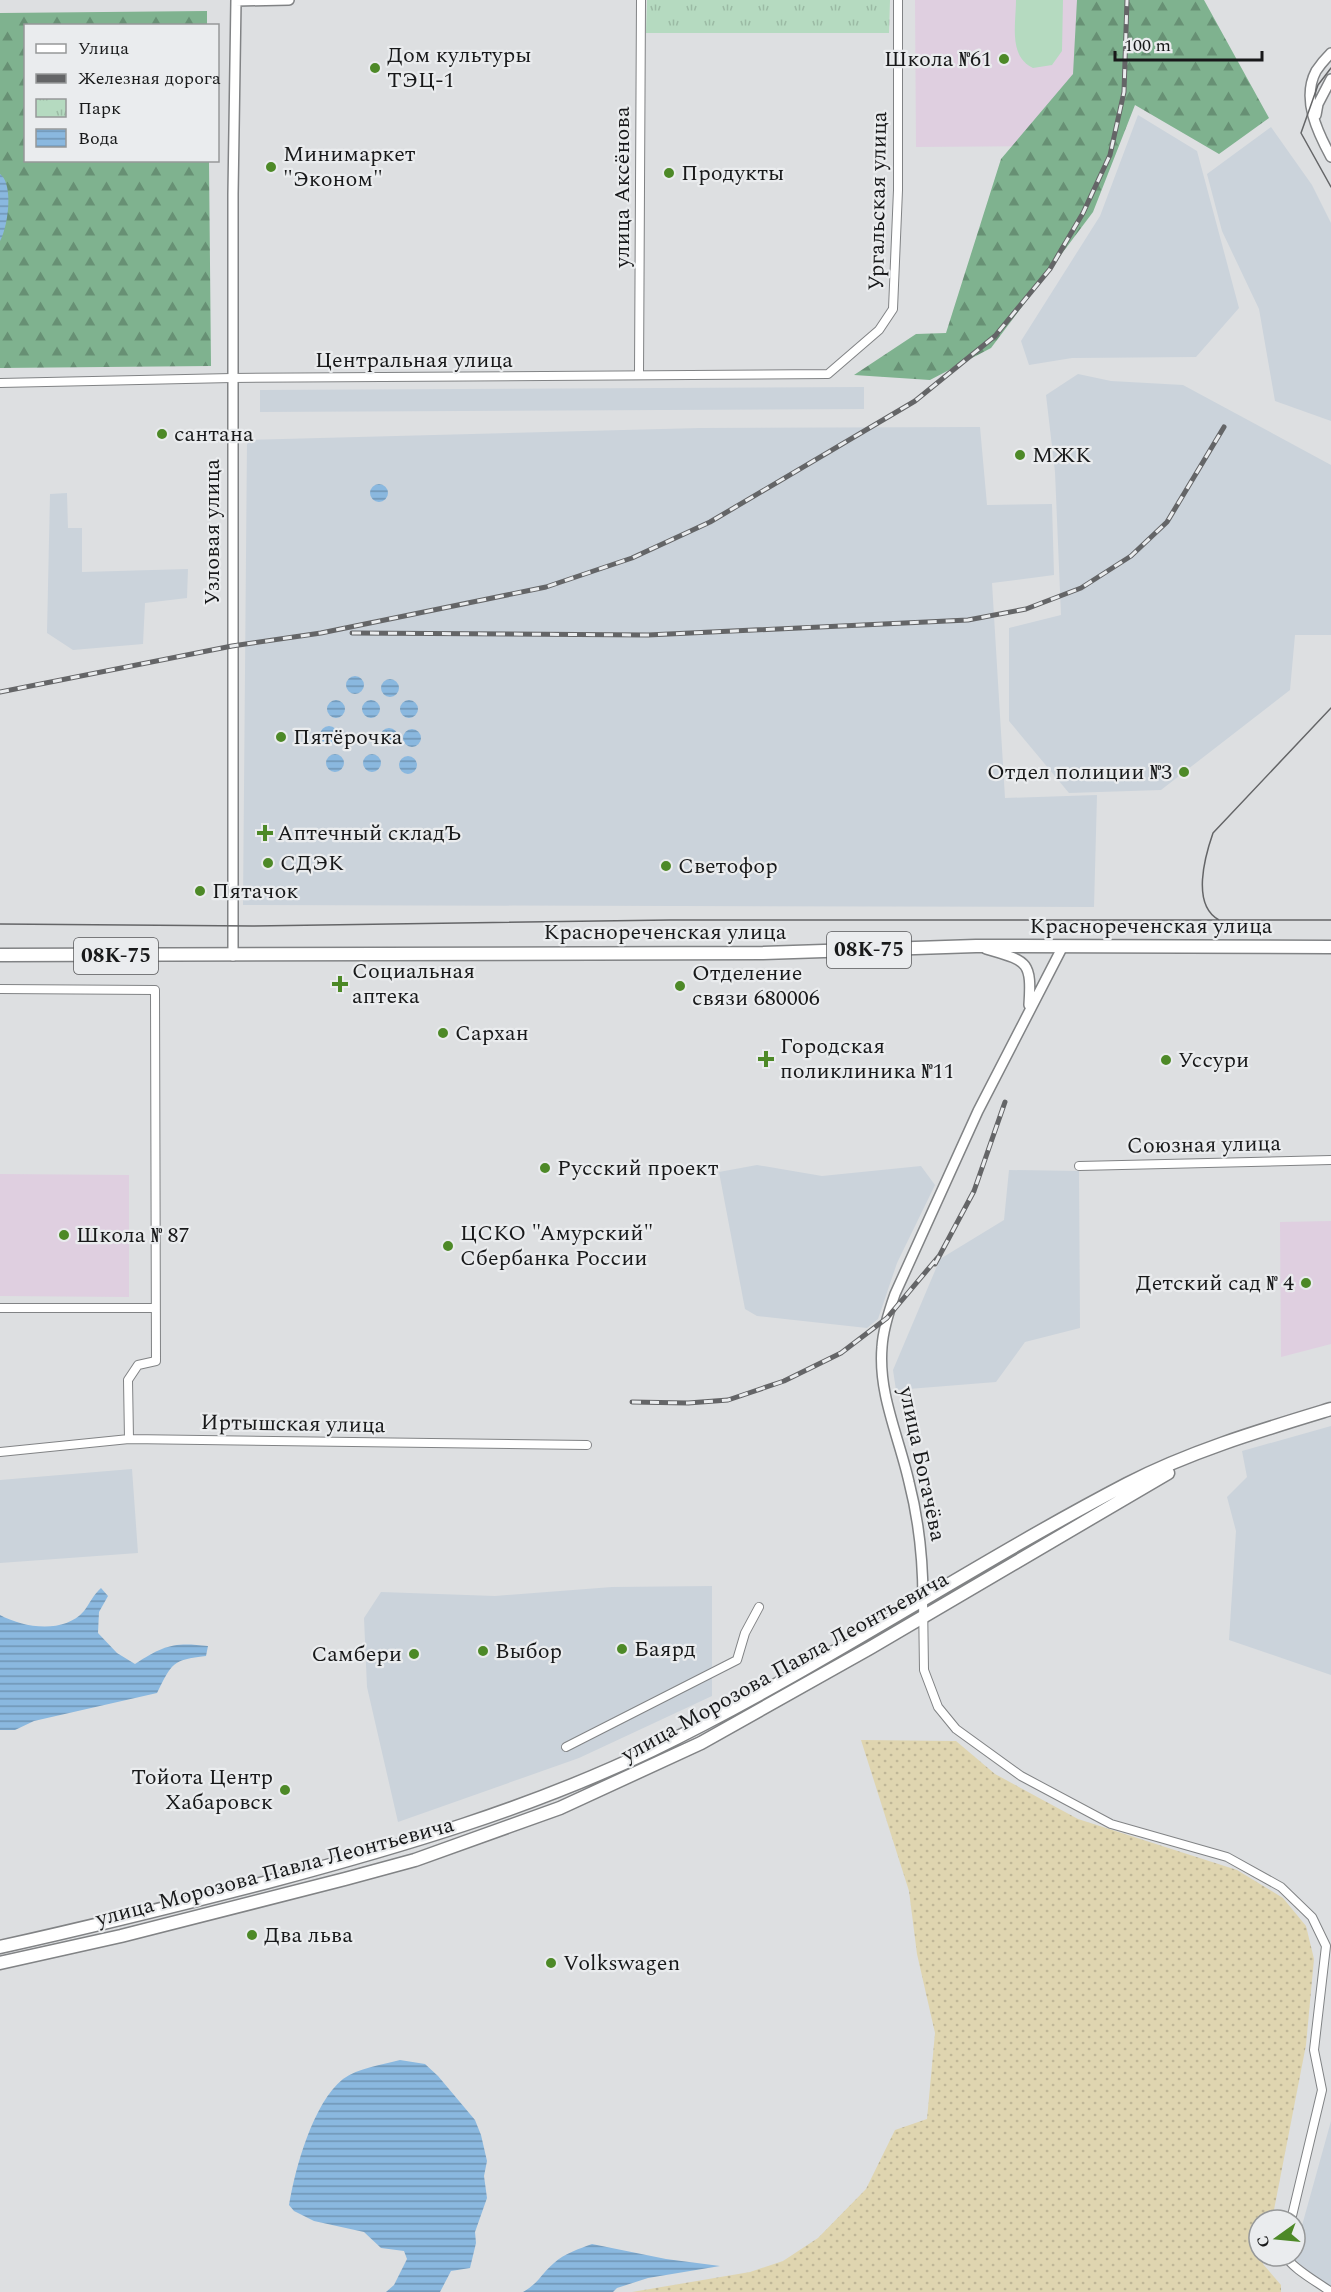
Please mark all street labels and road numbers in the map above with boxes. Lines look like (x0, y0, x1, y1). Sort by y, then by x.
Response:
street label: улица Аксёнова (606, 106, 639, 269)
street label: Ургальская улица (860, 111, 896, 291)
street label: Центральная улица (315, 344, 513, 377)
street label: Узловая улица (196, 459, 229, 605)
street label: Краснореченская улица (1029, 910, 1273, 943)
street label: Краснореченская улица (543, 916, 787, 949)
road number: 08К-75 (827, 932, 911, 968)
road number: 08К-75 (74, 938, 158, 974)
street label: Союзная улица (1127, 1127, 1282, 1163)
street label: улица Богачёва (889, 1383, 955, 1545)
street label: Иртышская улица (200, 1406, 386, 1442)
street label: улица Морозова Павла Леонтьевича (614, 1563, 955, 1772)
street label: улица Морозова Павла Леонтьевича (91, 1808, 458, 1936)

